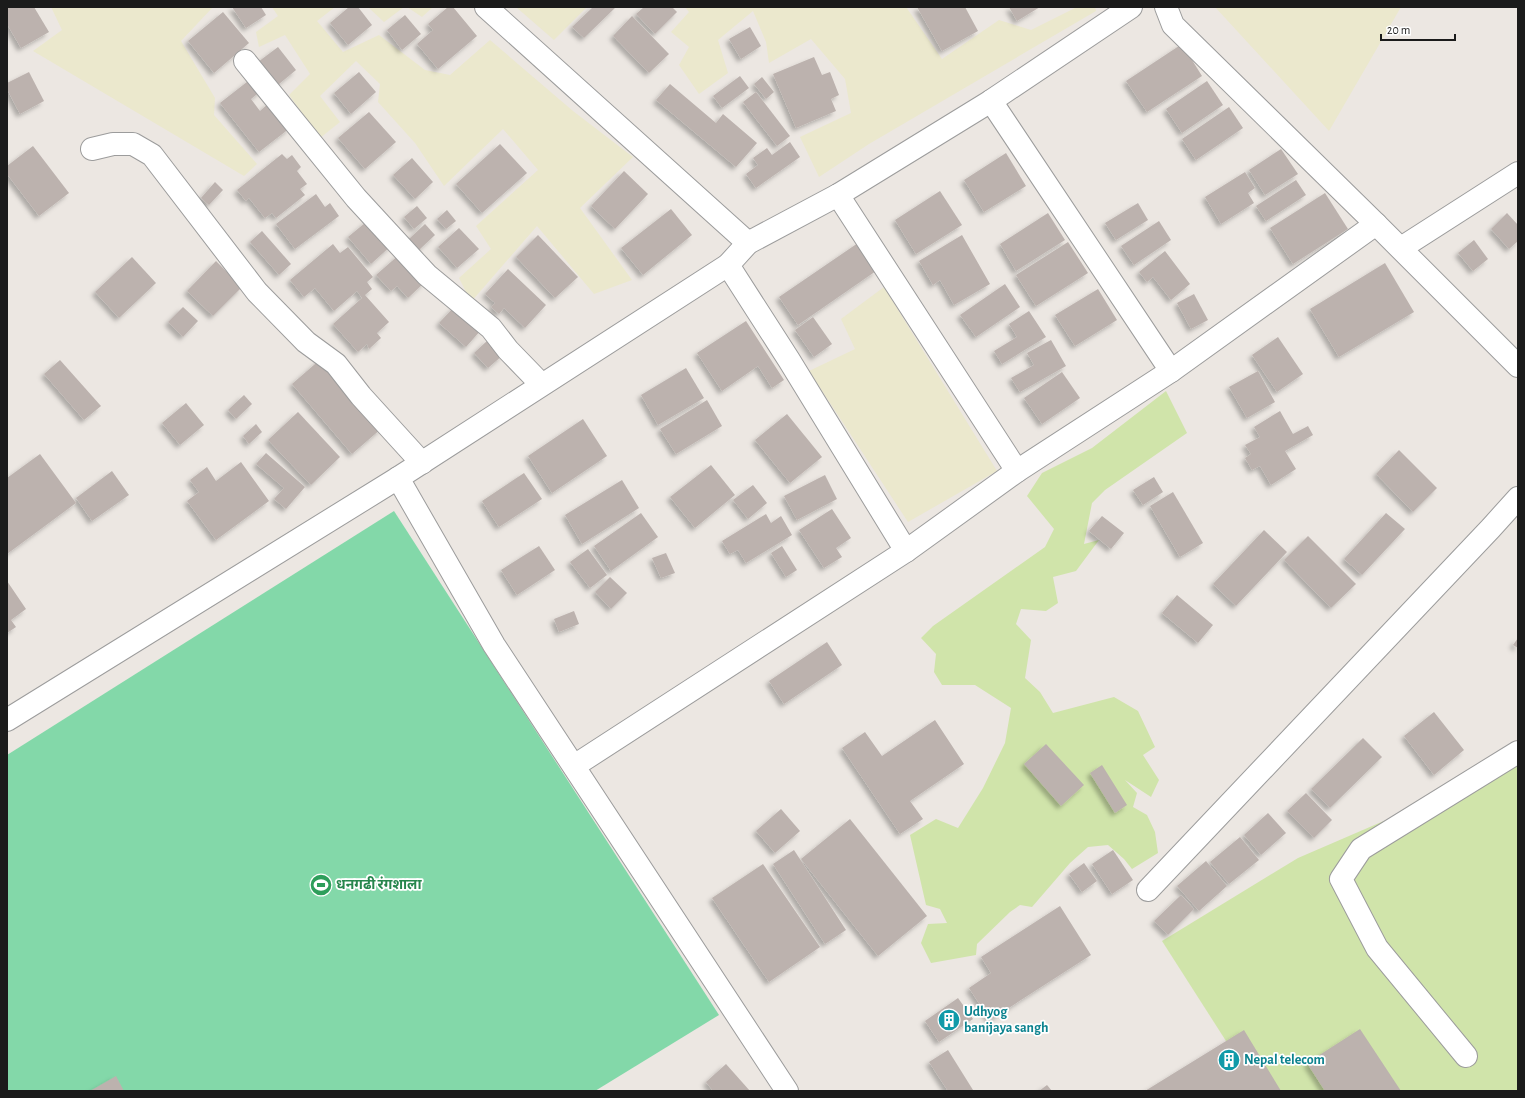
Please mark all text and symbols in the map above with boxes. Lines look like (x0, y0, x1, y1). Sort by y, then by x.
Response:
scale bar (1381, 16, 1455, 42)
text: 20 m (1387, 24, 1410, 36)
sports icon: धनगढी रंगशाला (308, 872, 334, 898)
place label: धनगढी रंगशाला (336, 876, 422, 892)
place label: Udhyog banijaya sangh (964, 1005, 1048, 1035)
building icon: Udhyog banijaya sangh (936, 1007, 962, 1033)
building icon: Nepal telecom (1216, 1047, 1242, 1073)
place label: Nepal telecom (1244, 1053, 1325, 1067)

